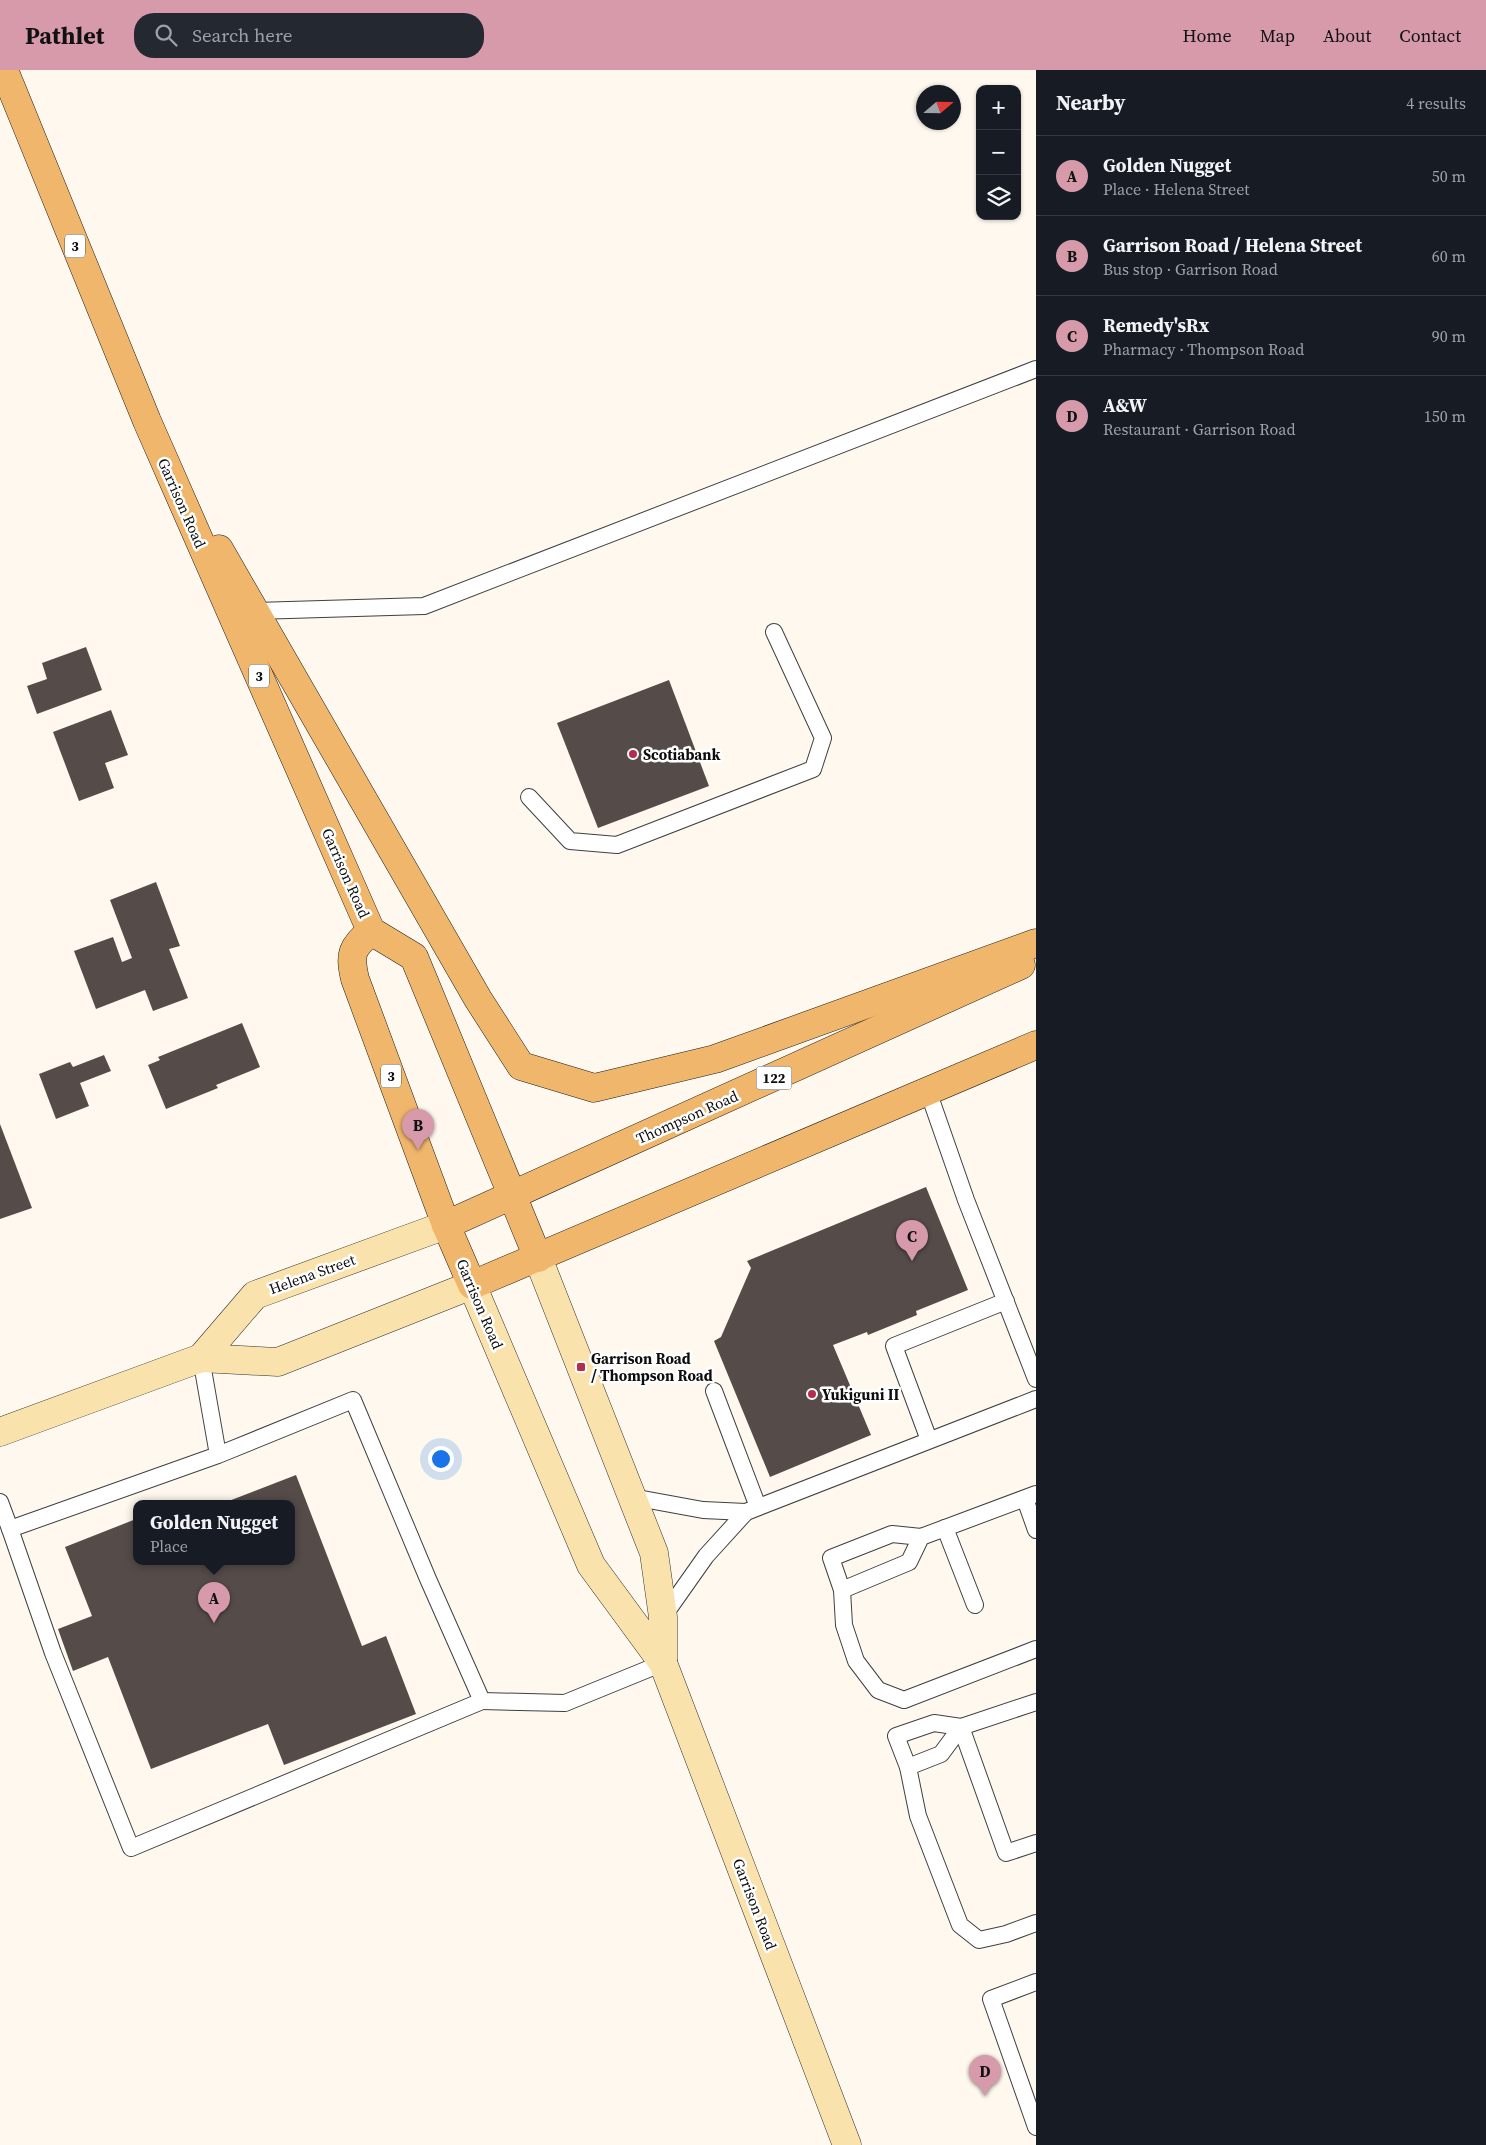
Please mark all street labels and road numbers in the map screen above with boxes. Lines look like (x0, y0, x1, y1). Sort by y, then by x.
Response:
road number: 3 (65, 235, 85, 258)
street label: Garrison Road (153, 455, 211, 552)
road number: 3 (249, 664, 269, 688)
street label: Garrison Road (317, 825, 375, 922)
road number: 3 (381, 1064, 401, 1088)
road number: 122 (756, 1066, 792, 1090)
street label: Thompson Road (633, 1085, 742, 1149)
street label: Helena Street (266, 1249, 358, 1299)
street label: Garrison Road (452, 1256, 509, 1353)
street label: Garrison Road (728, 1855, 782, 1953)

